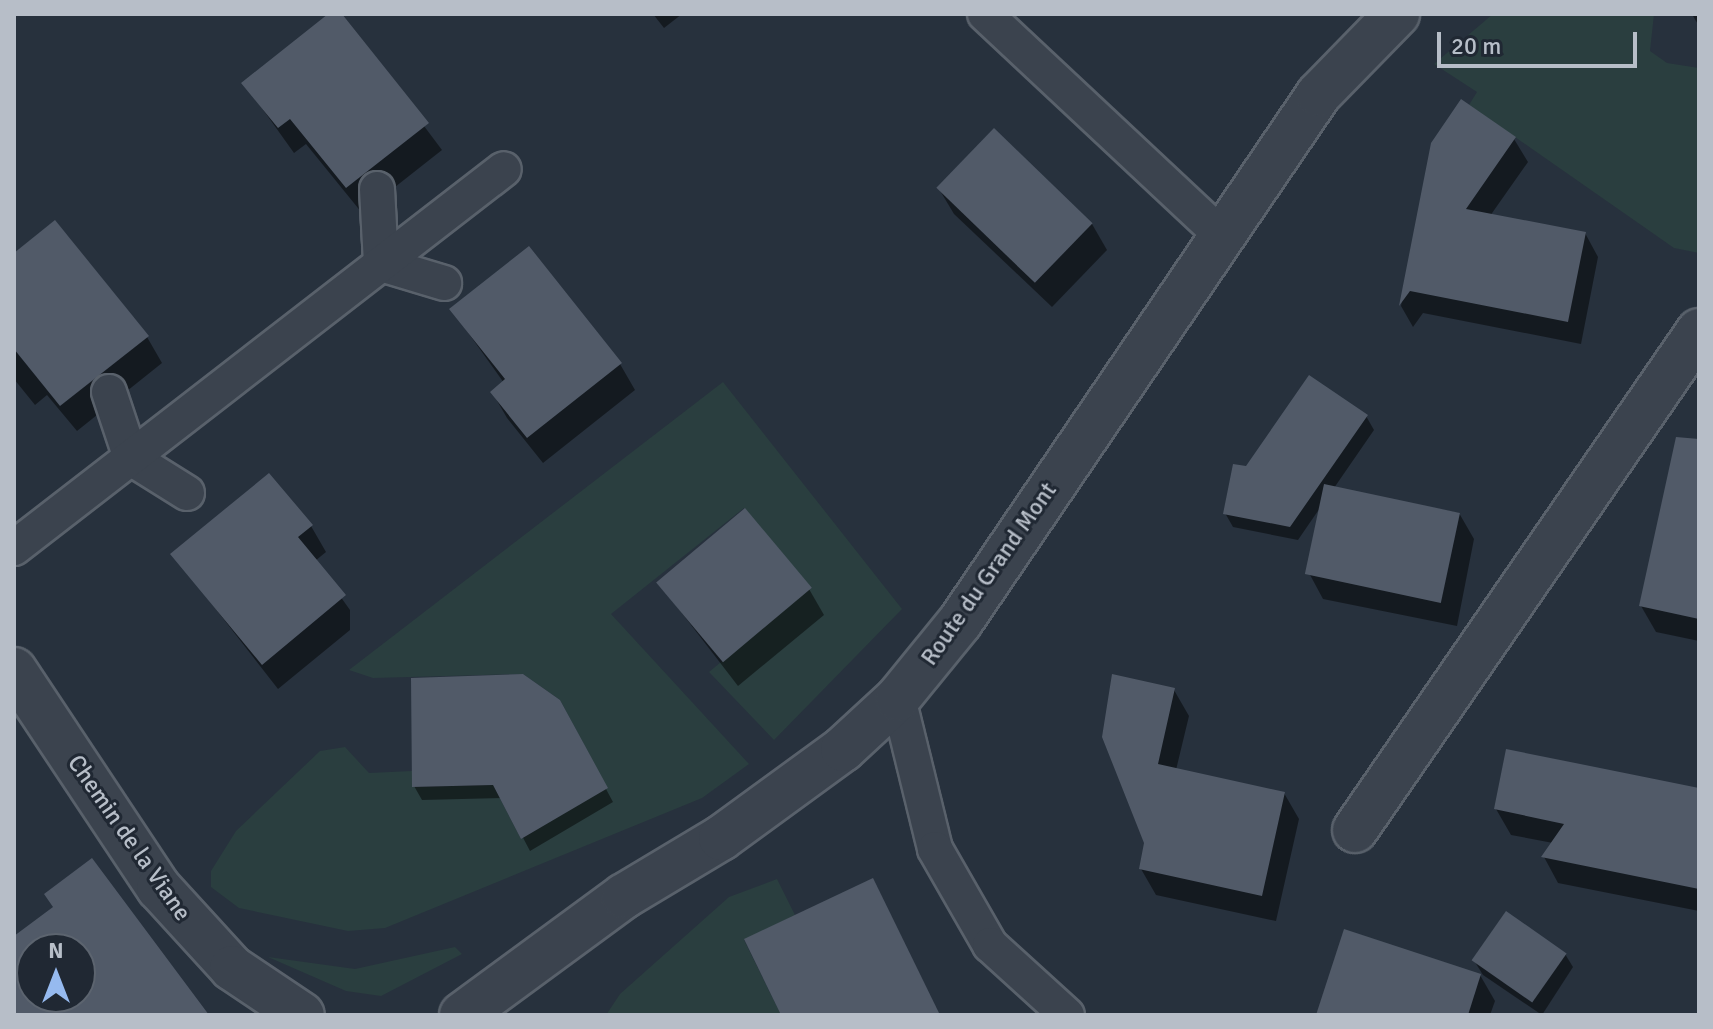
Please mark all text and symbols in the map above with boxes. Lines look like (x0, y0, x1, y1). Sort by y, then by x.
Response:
scale bar (1441, 16, 1641, 66)
text: 20 m (1451, 31, 1501, 61)
street label: Route du Grand Mont (915, 477, 1063, 671)
street label: Chemin de la Viane (61, 750, 197, 926)
north arrow (16, 933, 96, 1013)
text: N (48, 937, 64, 964)

